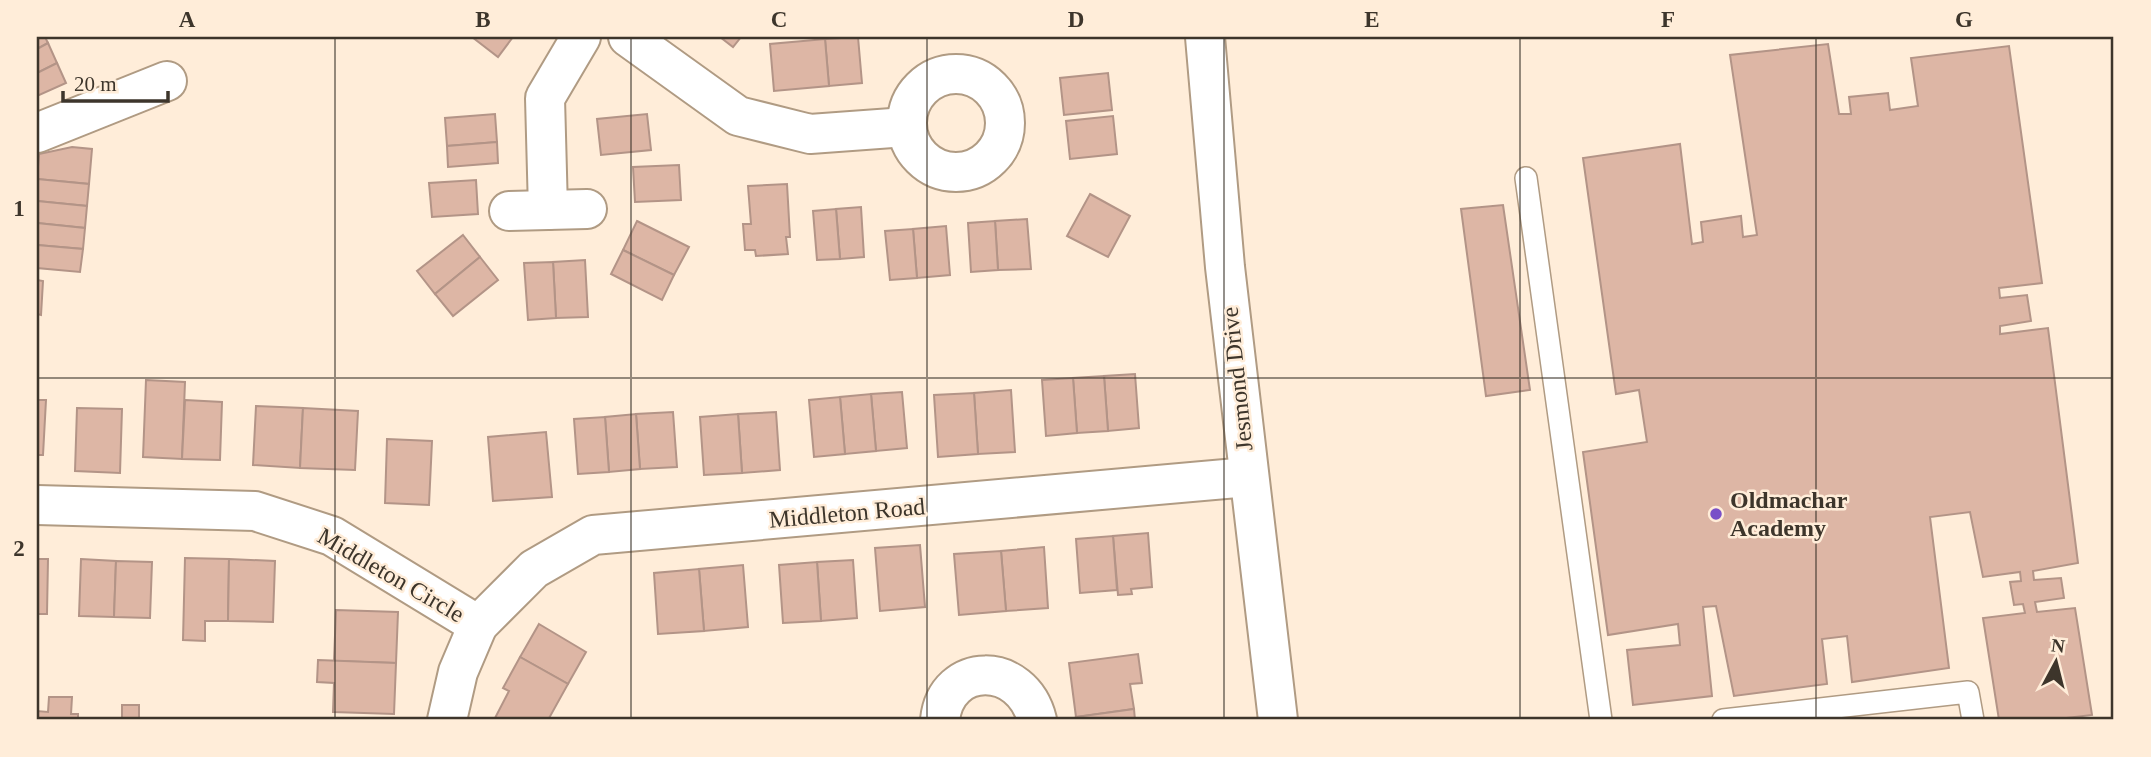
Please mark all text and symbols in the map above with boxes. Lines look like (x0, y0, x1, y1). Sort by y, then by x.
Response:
text: A (179, 7, 196, 32)
text: B (475, 7, 491, 32)
text: C (771, 7, 787, 32)
text: D (1068, 7, 1084, 32)
text: E (1364, 7, 1380, 32)
text: F (1661, 7, 1675, 32)
text: G (1955, 7, 1973, 32)
scale bar (63, 60, 168, 104)
text: 20 m (74, 72, 117, 96)
text: 1 (13, 196, 25, 221)
street label: Jesmond Drive (1217, 306, 1257, 452)
place label: Oldmachar Academy (1730, 487, 1848, 541)
street label: Middleton Road (768, 493, 926, 533)
marker: Oldmachar Academy (1708, 506, 1724, 522)
street label: Middleton Circle (313, 523, 469, 627)
text: 2 (13, 536, 25, 561)
north arrow (2022, 628, 2092, 698)
text: N (2050, 634, 2066, 657)

